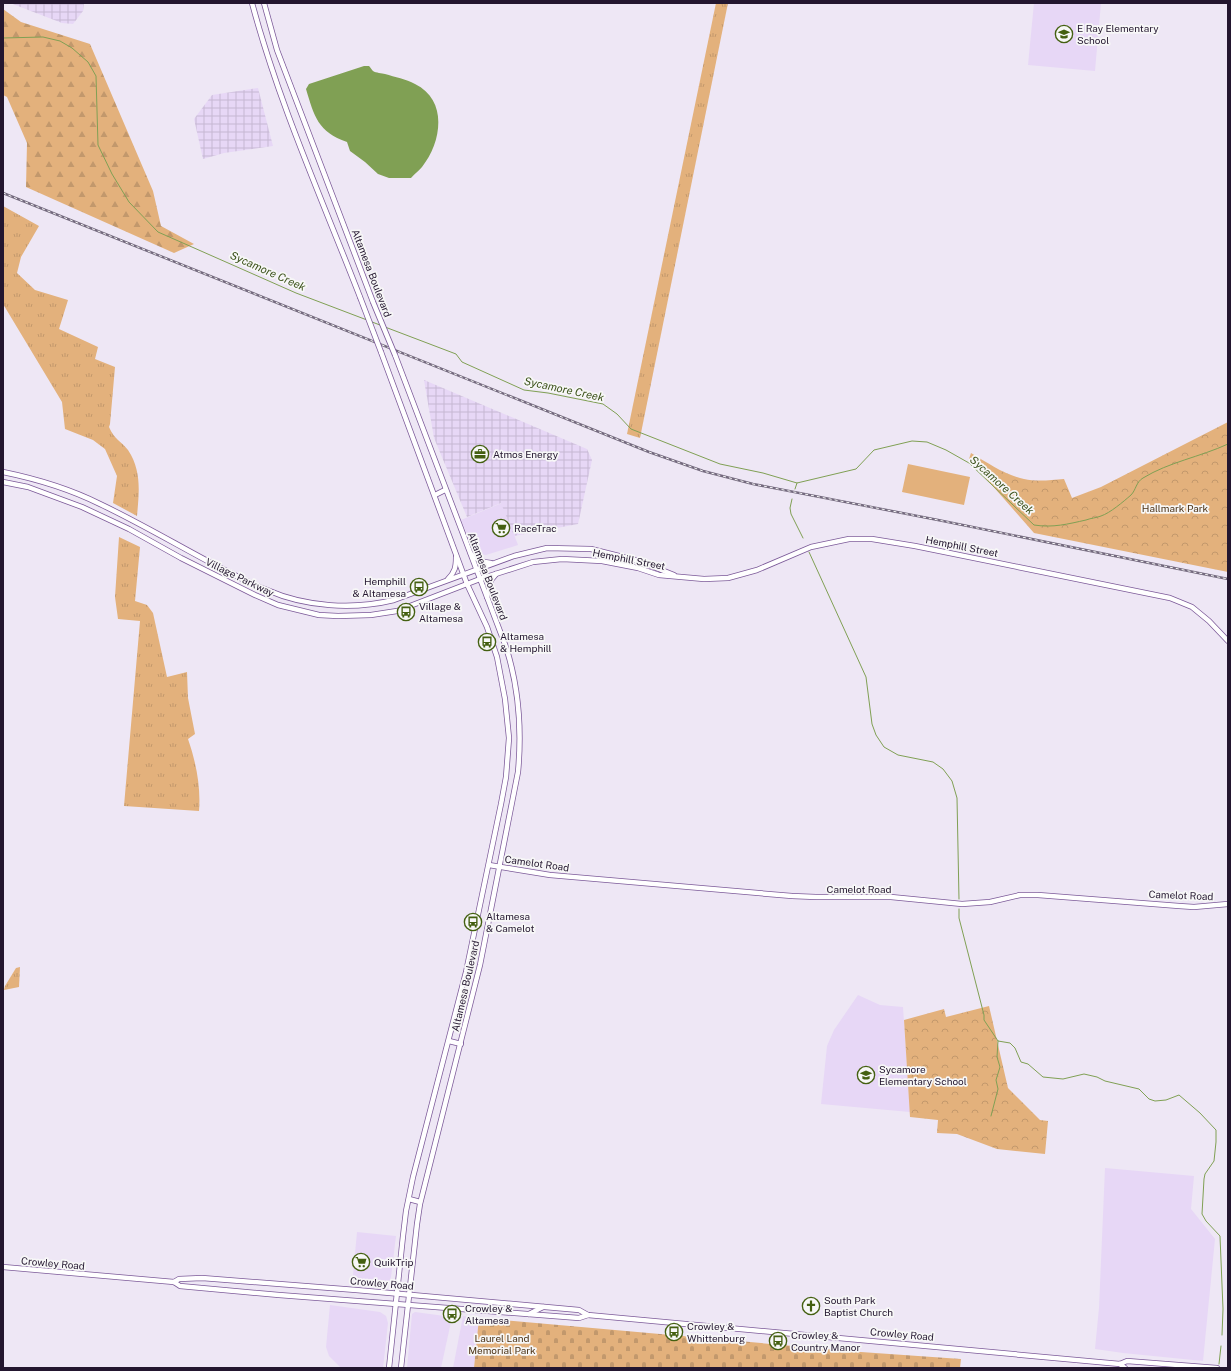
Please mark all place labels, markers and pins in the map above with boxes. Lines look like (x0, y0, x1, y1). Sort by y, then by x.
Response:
place label: E Ray Elementary School (1077, 22, 1159, 46)
school or university icon: E Ray Elementary School (1054, 24, 1074, 44)
office icon: Atmos Energy (470, 444, 490, 464)
place label: Atmos Energy (493, 448, 559, 460)
supermarket icon: RaceTrac (491, 518, 511, 538)
place label: RaceTrac (514, 522, 557, 534)
place label: Hemphill & Altamesa (352, 575, 406, 599)
bus stop icon: Hemphill & Altamesa (409, 577, 429, 597)
place label: Village & Altamesa (419, 600, 463, 624)
bus stop icon: Village & Altamesa (396, 602, 416, 622)
place label: Altamesa & Hemphill (500, 630, 552, 654)
bus stop icon: Altamesa & Hemphill (477, 632, 497, 652)
place label: Altamesa & Camelot (486, 910, 534, 934)
bus stop icon: Altamesa & Camelot (463, 912, 483, 932)
place label: Sycamore Elementary School (879, 1063, 967, 1087)
school or university icon: Sycamore Elementary School (856, 1065, 876, 1085)
supermarket icon: QuikTrip (351, 1252, 371, 1272)
place label: QuikTrip (374, 1256, 414, 1268)
place label: South Park Baptist Church (824, 1294, 893, 1318)
church icon: South Park Baptist Church (801, 1296, 821, 1316)
place label: Crowley & Altamesa (465, 1302, 512, 1326)
bus stop icon: Crowley & Altamesa (442, 1304, 462, 1324)
place label: Crowley & Whittenburg (687, 1320, 745, 1344)
bus stop icon: Crowley & Whittenburg (664, 1322, 684, 1342)
place label: Crowley & Country Manor (791, 1329, 860, 1353)
bus stop icon: Crowley & Country Manor (768, 1331, 788, 1351)

